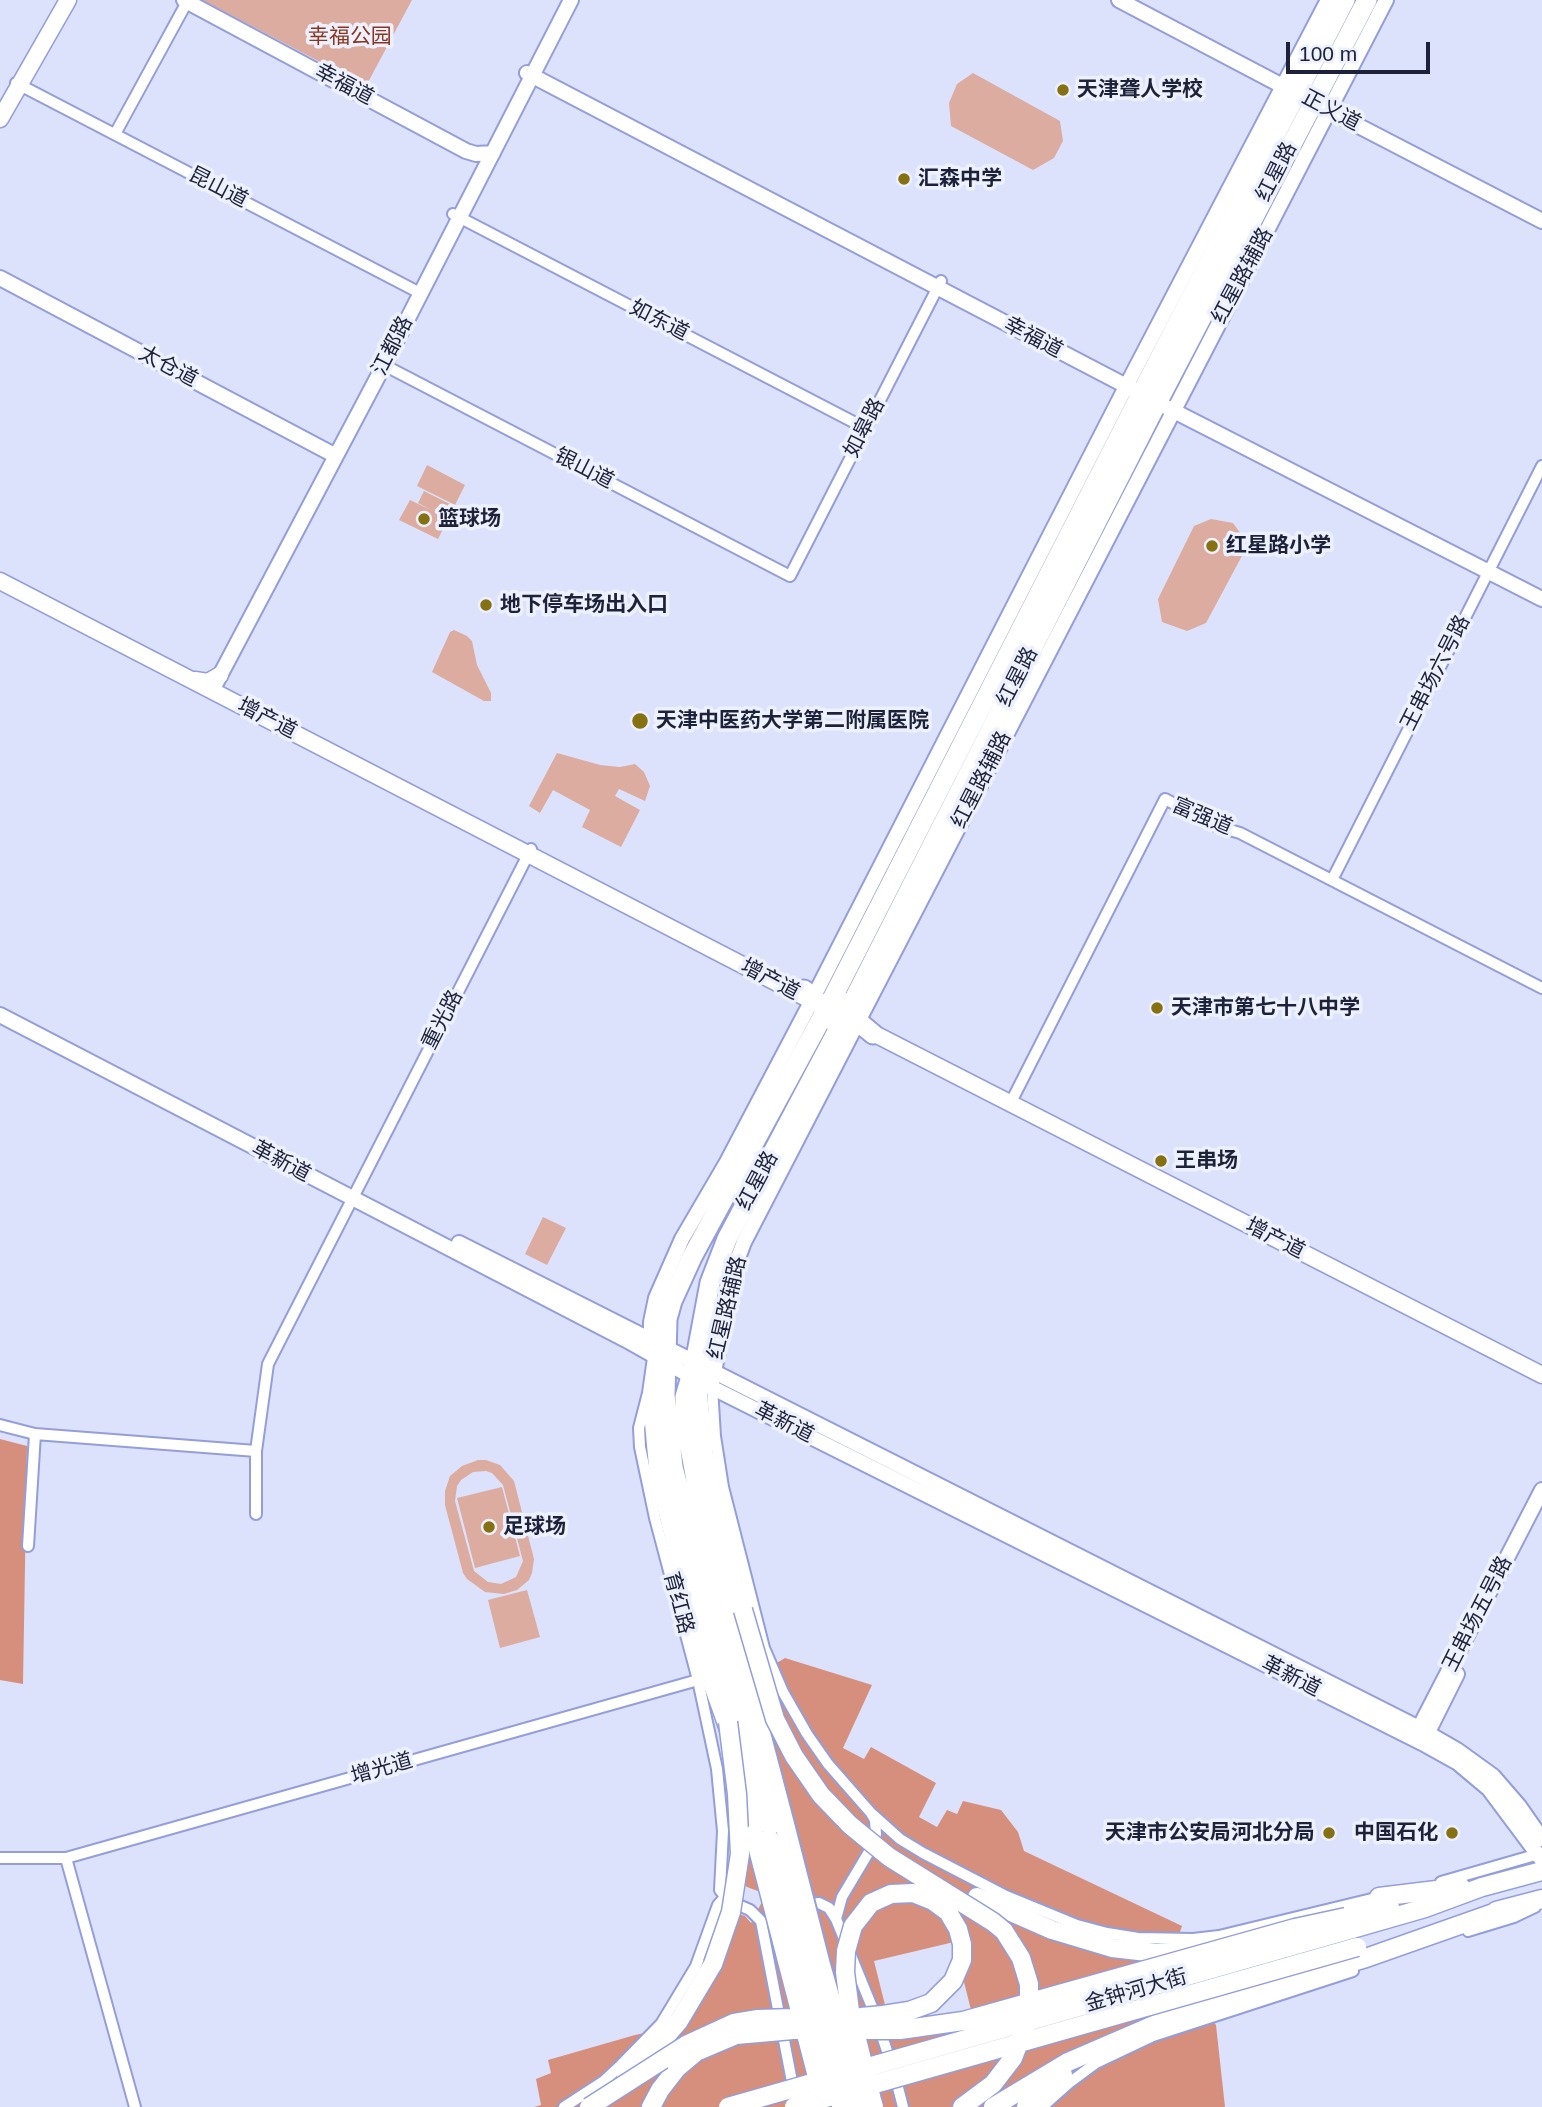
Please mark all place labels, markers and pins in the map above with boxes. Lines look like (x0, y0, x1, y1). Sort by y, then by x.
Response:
place label: 天津聋人学校 (1077, 77, 1203, 103)
marker: 天津聋人学校 (1055, 82, 1071, 98)
place label: 汇森中学 (918, 166, 1002, 192)
marker: 汇森中学 (896, 171, 912, 187)
place label: 篮球场 (438, 506, 501, 532)
marker: 篮球场 (416, 511, 432, 527)
place label: 红星路小学 (1226, 533, 1331, 559)
marker: 红星路小学 (1204, 538, 1220, 554)
place label: 地下停车场出入口 (500, 592, 668, 618)
marker: 地下停车场出入口 (478, 597, 494, 613)
place label: 天津中医药大学第二附属医院 (656, 708, 929, 734)
marker: 天津中医药大学第二附属医院 (630, 711, 650, 731)
place label: 天津市第七十八中学 (1171, 995, 1360, 1021)
marker: 天津市第七十八中学 (1149, 1000, 1165, 1016)
place label: 王串场 (1175, 1148, 1238, 1174)
marker: 王串场 (1153, 1153, 1169, 1169)
place label: 足球场 (503, 1514, 566, 1540)
marker: 足球场 (481, 1519, 497, 1535)
place label: 天津市公安局河北分局 (1105, 1820, 1315, 1846)
place label: 中国石化 (1354, 1820, 1438, 1846)
marker: 天津市公安局河北分局 (1321, 1825, 1337, 1841)
marker: 中国石化 (1444, 1825, 1460, 1841)

